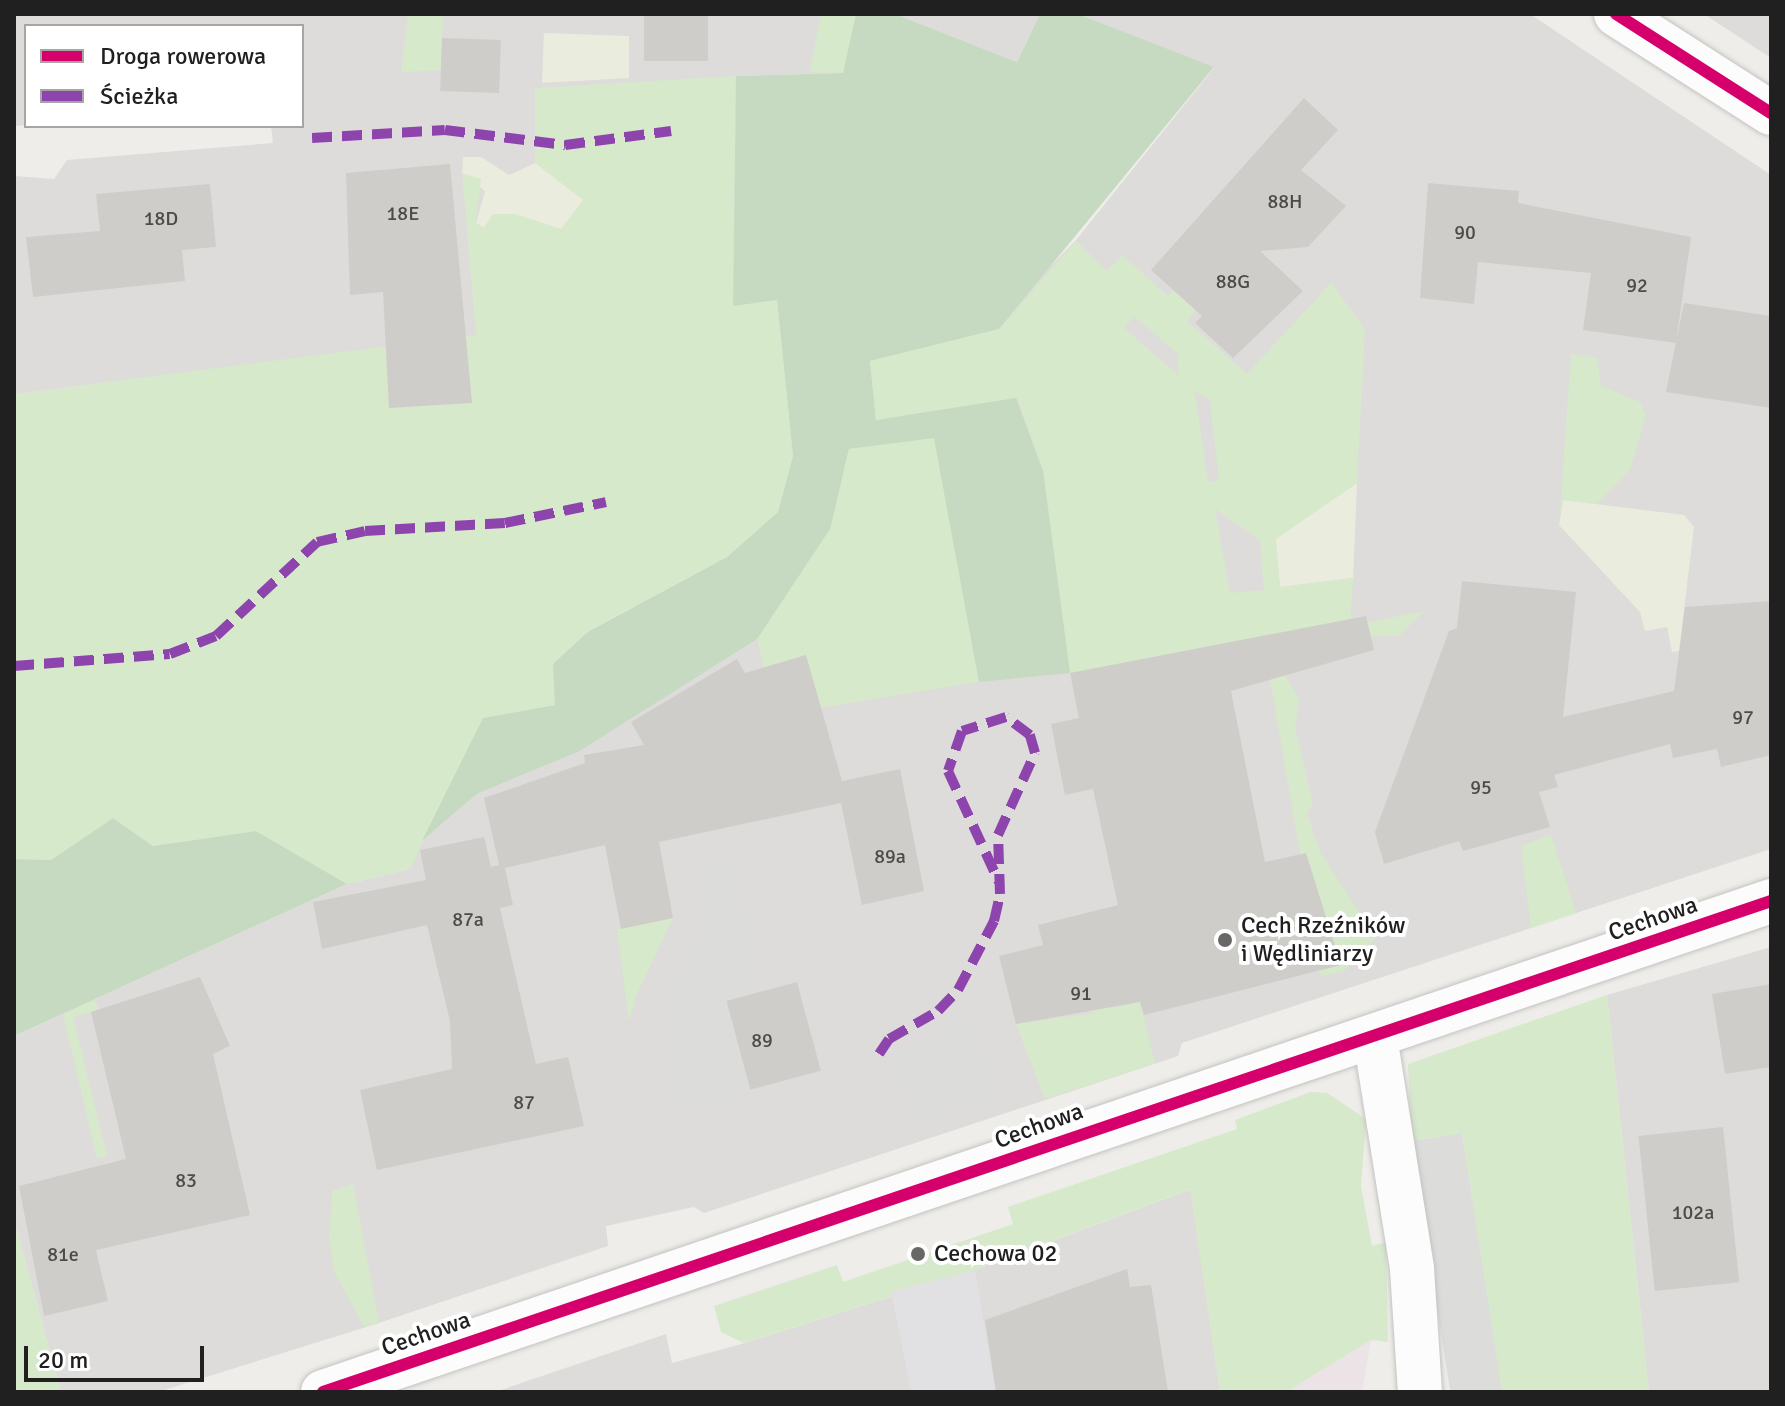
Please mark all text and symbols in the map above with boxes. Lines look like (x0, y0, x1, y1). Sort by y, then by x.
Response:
legend (24, 24, 304, 128)
text: Droga rowerowa (100, 41, 266, 71)
text: Ścieżka (100, 81, 178, 111)
house number: 88H (1267, 189, 1303, 213)
house number: 18E (387, 201, 419, 225)
house number: 18D (144, 206, 178, 230)
house number: 90 (1454, 220, 1476, 244)
house number: 88G (1216, 269, 1250, 293)
house number: 92 (1626, 273, 1648, 297)
house number: 97 (1732, 705, 1754, 729)
house number: 95 (1470, 775, 1492, 799)
house number: 89a (874, 844, 906, 868)
street label: Cechowa (1605, 890, 1701, 948)
house number: 87a (452, 907, 484, 931)
place label: Cech Rzeźników i Wędliniarzy (1241, 912, 1405, 968)
marker: Cech Rzeźników i Wędliniarzy (1216, 931, 1234, 949)
house number: 91 (1070, 981, 1092, 1005)
house number: 89 (751, 1028, 773, 1052)
house number: 87 (513, 1090, 535, 1114)
street label: Cechowa (991, 1097, 1087, 1155)
house number: 83 (175, 1168, 197, 1192)
house number: 102a (1672, 1200, 1714, 1224)
place label: Cechowa 02 (934, 1240, 1057, 1268)
house number: 81e (47, 1242, 79, 1266)
marker: Cechowa 02 (909, 1245, 927, 1263)
street label: Cechowa (378, 1305, 474, 1363)
scale bar (28, 1330, 208, 1380)
text: 20 m (38, 1345, 88, 1375)

